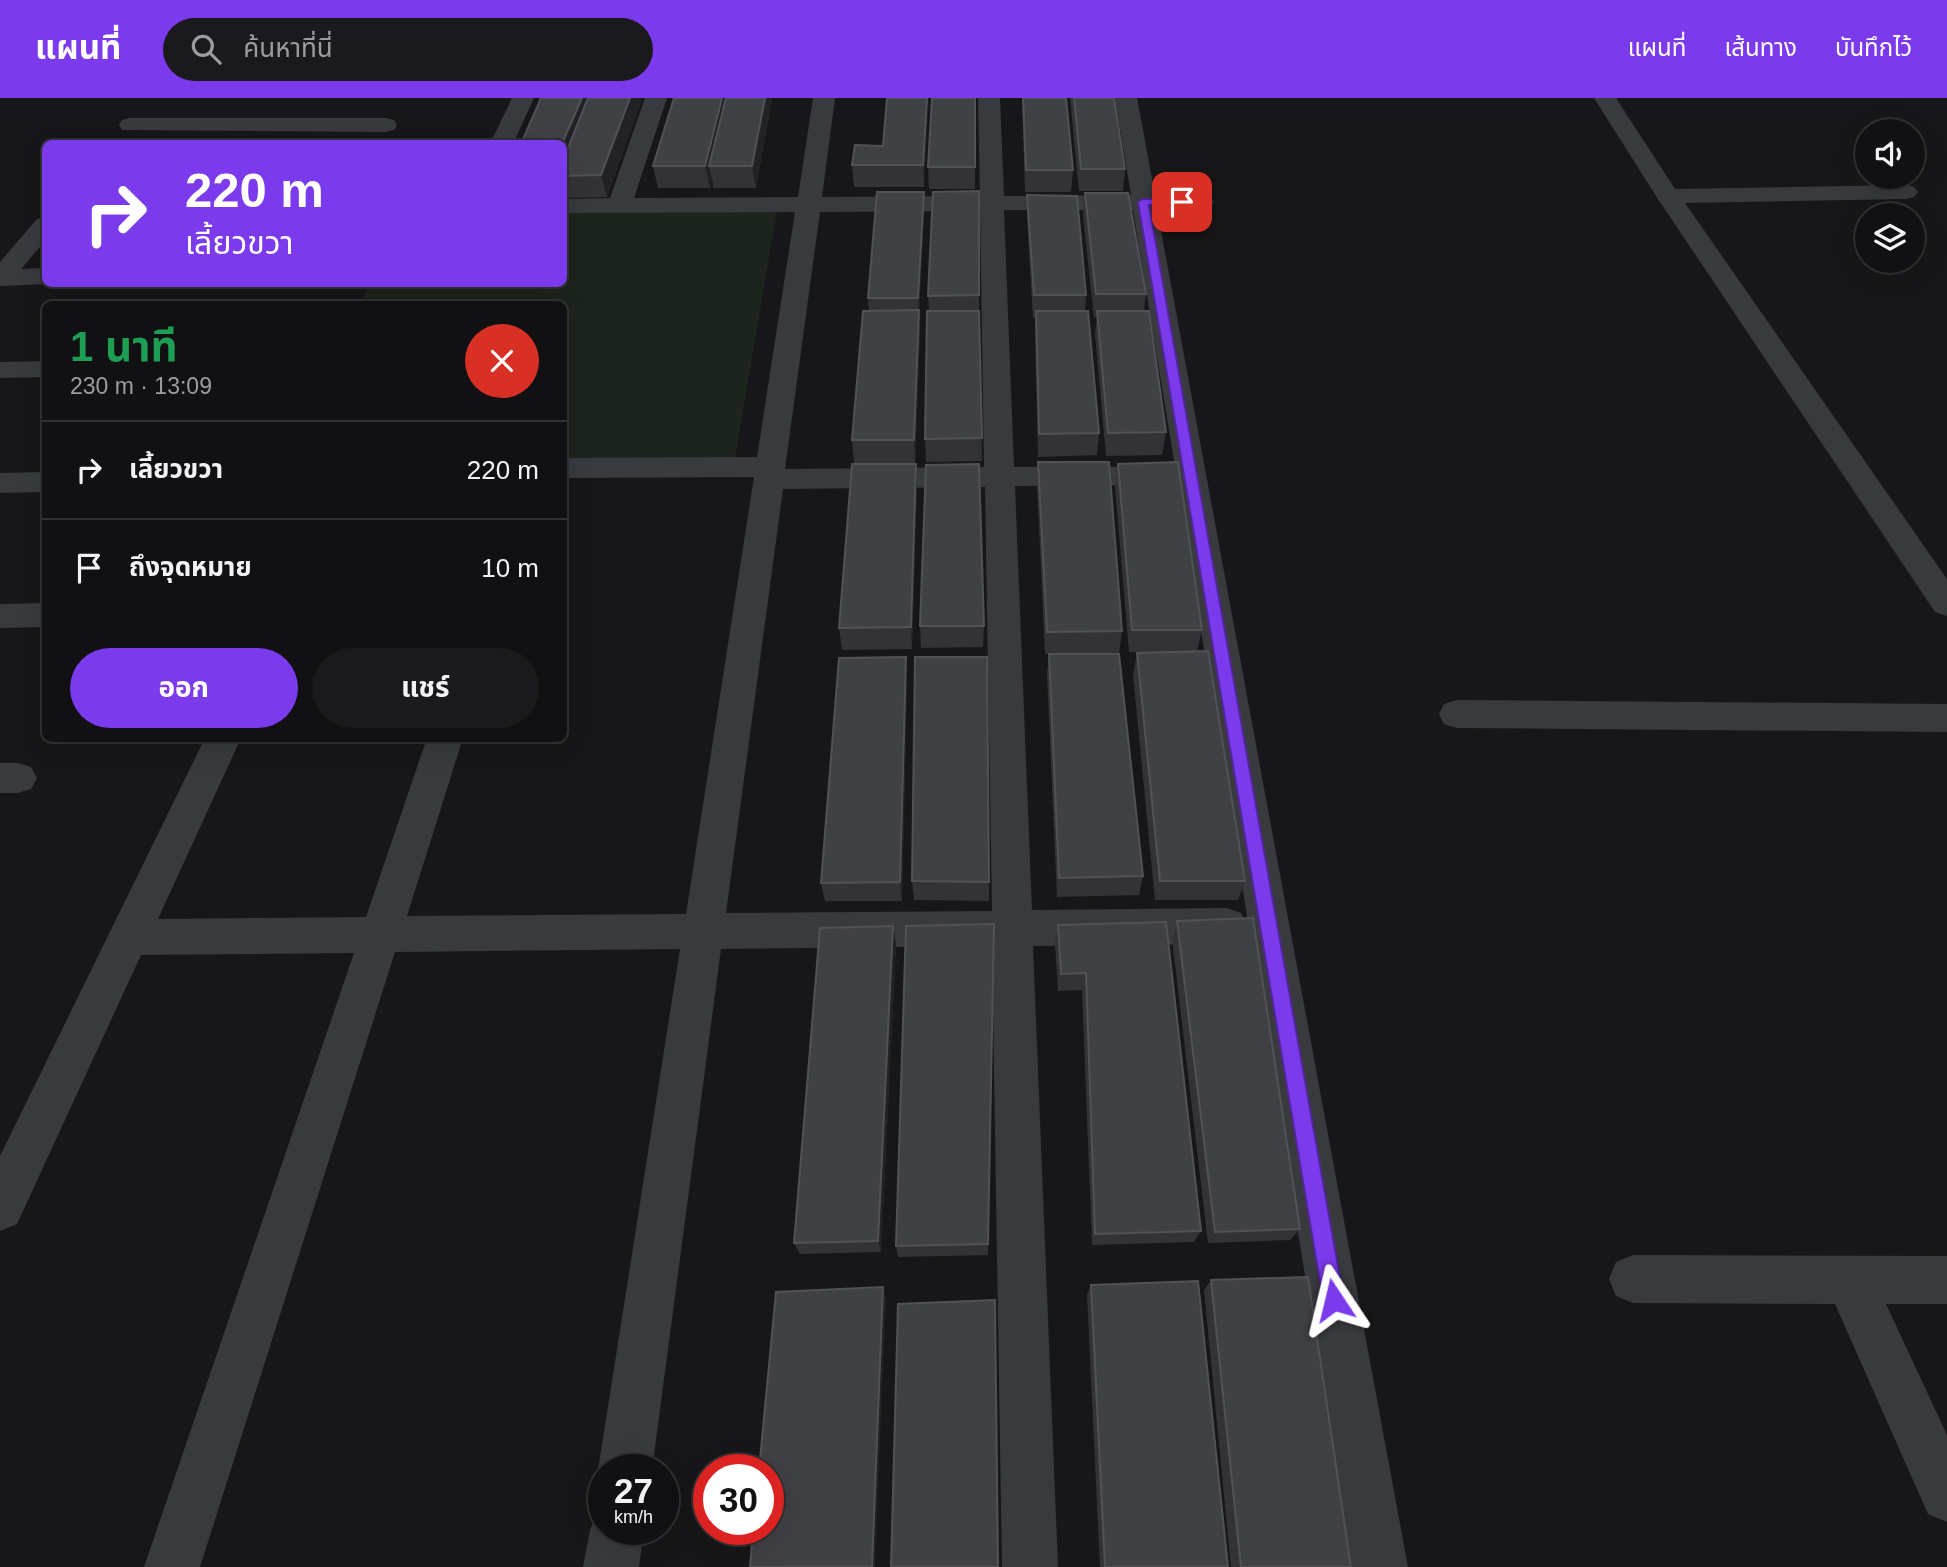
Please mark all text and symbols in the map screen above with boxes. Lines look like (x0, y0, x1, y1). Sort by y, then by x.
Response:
search box (163, 18, 653, 81)
text: แผนที่ (35, 29, 121, 66)
icon: search (187, 30, 225, 68)
text: ค้นหาที่นี่ (243, 33, 333, 63)
text: แผนที่ (1628, 34, 1686, 61)
text: เส้นทาง (1724, 34, 1797, 61)
text: บันทึกไว้ (1835, 34, 1912, 61)
map controls (1855, 119, 1925, 273)
button: sound (1855, 119, 1925, 189)
text: 220 m (185, 163, 324, 217)
icon: right (70, 168, 161, 259)
pin (1152, 172, 1212, 232)
icon: arrive (1163, 183, 1201, 221)
button: layers (1855, 203, 1925, 273)
text: เลี้ยวขวา (185, 225, 293, 261)
text: 1 นาที (70, 323, 177, 370)
button: close (465, 324, 539, 398)
text: 230 m · 13:09 (70, 373, 212, 399)
icon: right (70, 451, 108, 489)
text: เลี้ยวขวา (129, 454, 223, 484)
text: 220 m (467, 455, 539, 485)
icon: arrive (70, 549, 108, 587)
text: ถึงจุดหมาย (129, 552, 252, 582)
text: 10 m (481, 553, 539, 583)
button: ออก (70, 648, 298, 728)
button: แชร์ (312, 648, 539, 728)
position arrow (1297, 1263, 1371, 1337)
speed limit sign: 30 (693, 1454, 784, 1545)
text: 27 (614, 1471, 653, 1510)
text: km/h (614, 1507, 653, 1527)

